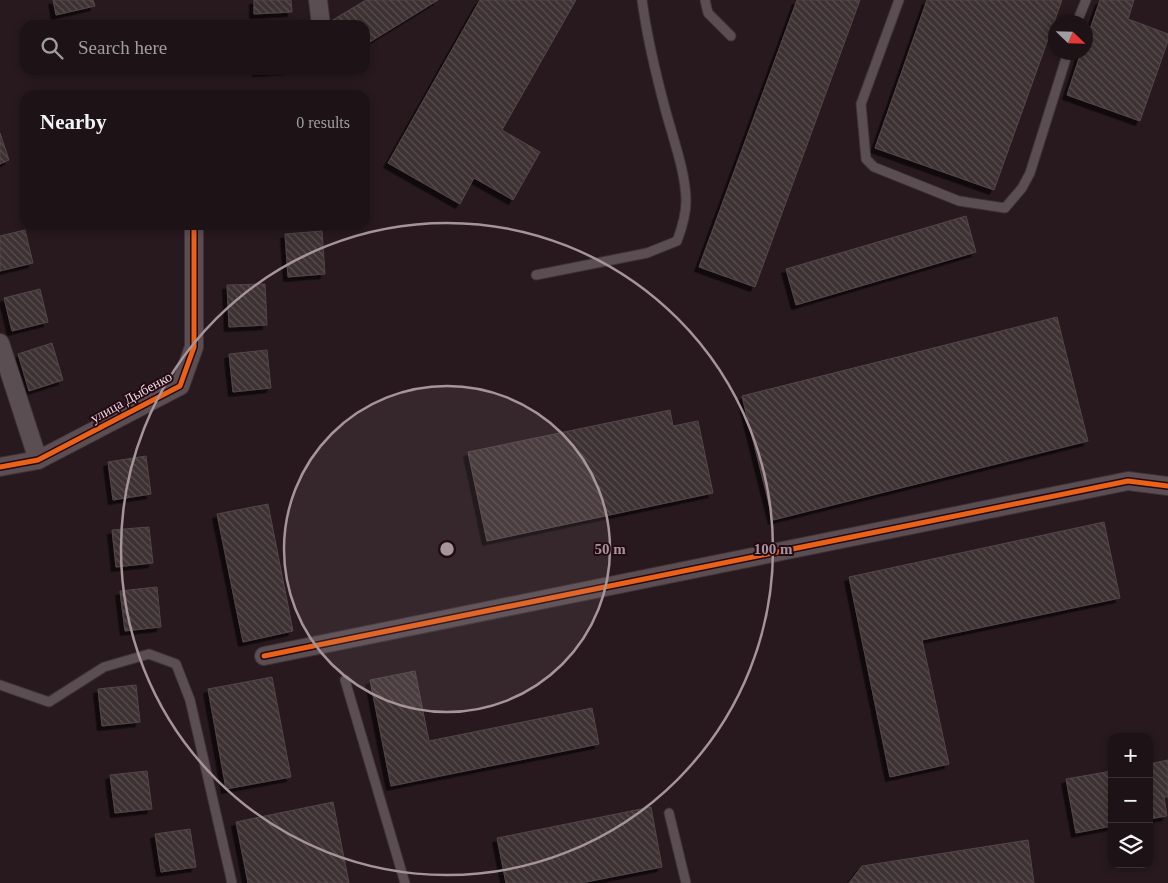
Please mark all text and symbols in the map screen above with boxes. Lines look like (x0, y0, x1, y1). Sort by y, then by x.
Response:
north arrow (1048, 15, 1093, 60)
search box (20, 20, 370, 75)
icon: search (38, 34, 66, 62)
text: Search here (78, 37, 167, 58)
text: Nearby (40, 110, 107, 134)
text: 0 results (296, 114, 350, 131)
street label: улица Дыбенко (88, 369, 175, 426)
centre of rings (438, 540, 456, 558)
text: 50 m (594, 541, 626, 557)
text: 100 m (754, 541, 793, 557)
map controls (1108, 733, 1153, 868)
button: + (1108, 733, 1153, 778)
button: − (1108, 778, 1153, 823)
button: layers (1108, 823, 1153, 868)

